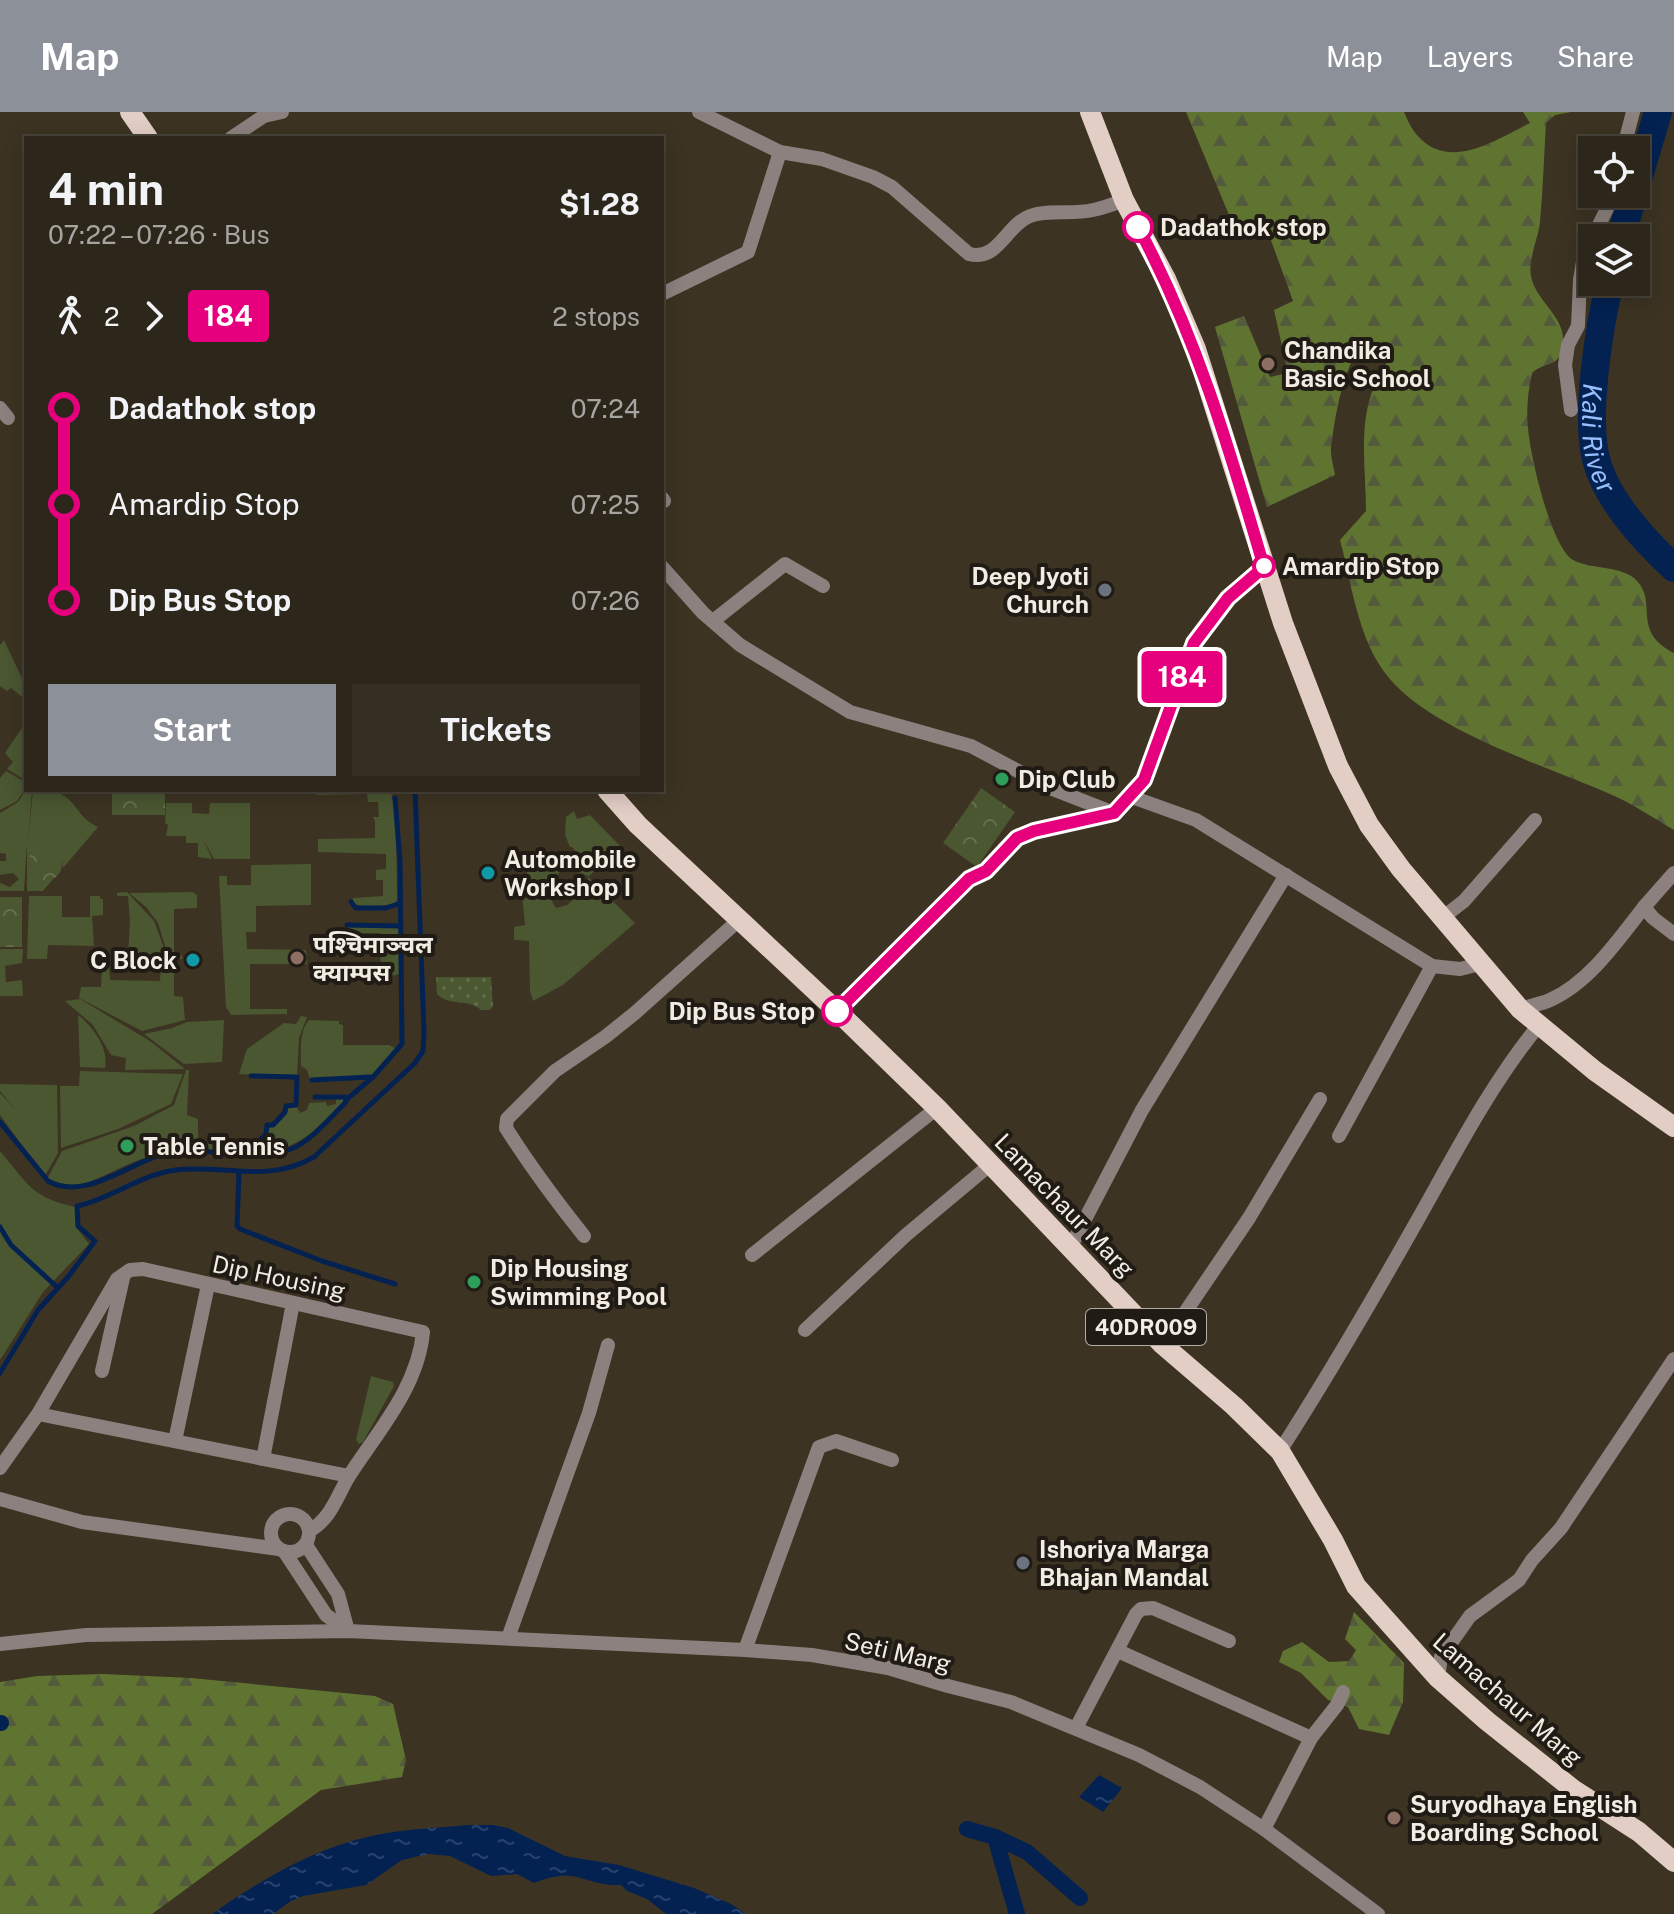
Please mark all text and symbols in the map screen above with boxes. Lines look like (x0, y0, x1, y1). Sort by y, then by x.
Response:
text: Map (40, 34, 119, 79)
text: Map (1326, 40, 1383, 73)
text: Layers (1427, 40, 1513, 73)
text: Share (1557, 40, 1634, 73)
map controls (1578, 136, 1650, 296)
button: locate (1578, 136, 1650, 208)
text: 4 min (48, 163, 164, 215)
text: $1.28 (559, 186, 640, 222)
marker: Dadathok stop (1123, 212, 1153, 242)
place label: Dadathok stop (1160, 213, 1327, 241)
text: 07:22 – 07:26 · Bus (48, 219, 270, 250)
button: layers (1578, 224, 1650, 296)
icon: walk (48, 294, 92, 338)
icon: forward (132, 294, 176, 338)
text: 184 (204, 299, 253, 332)
text: 2 (104, 301, 120, 332)
text: 2 stops (552, 301, 640, 332)
place label: Chandika Basic School (1284, 336, 1431, 392)
marker: Chandika Basic School (1259, 355, 1277, 373)
water label: Kali River (1576, 382, 1623, 498)
text: Dadathok stop (108, 390, 316, 426)
text: 07:24 (571, 393, 640, 424)
text: Amardip Stop (108, 486, 300, 522)
text: 07:25 (570, 489, 640, 520)
place label: Amardip Stop (1282, 552, 1440, 580)
marker: Amardip Stop (1253, 555, 1275, 577)
place label: Deep Jyoti Church (972, 562, 1089, 618)
marker: Deep Jyoti Church (1096, 581, 1114, 599)
text: Dip Bus Stop (108, 582, 291, 618)
text: 07:26 (571, 585, 640, 616)
line badge: 184 (1136, 651, 1228, 703)
text: 184 (1157, 660, 1207, 693)
button: Start (48, 684, 336, 776)
button: Tickets (352, 684, 640, 776)
place label: Dip Club (1018, 765, 1116, 793)
marker: Dip Club (993, 770, 1011, 788)
place label: Automobile Workshop I (504, 845, 636, 901)
marker: Automobile Workshop I (479, 864, 497, 882)
place label: पश्‍चिमाञ्‍चल क्याम्पस (313, 930, 434, 986)
place label: C Block (90, 946, 177, 974)
marker: पश्‍चिमाञ्‍चल क्याम्पस (288, 949, 306, 967)
marker: C Block (184, 951, 202, 969)
marker: Dip Bus Stop (822, 996, 852, 1026)
place label: Dip Bus Stop (669, 997, 815, 1025)
street label: Lamachaur Marg (990, 1128, 1140, 1282)
place label: Table Tennis (143, 1132, 285, 1160)
marker: Table Tennis (118, 1137, 136, 1155)
street label: Dip Housing (210, 1249, 348, 1305)
place label: Dip Housing Swimming Pool (490, 1254, 667, 1310)
marker: Dip Housing Swimming Pool (465, 1273, 483, 1291)
road number: 40DR009 (1086, 1309, 1206, 1345)
place label: Ishoriya Marga Bhajan Mandal (1039, 1535, 1209, 1591)
marker: Ishoriya Marga Bhajan Mandal (1014, 1554, 1032, 1572)
street label: Seti Marg (842, 1626, 954, 1678)
street label: Lamachaur Marg (1428, 1627, 1588, 1771)
place label: Suryodhaya English Boarding School (1410, 1790, 1638, 1846)
marker: Suryodhaya English Boarding School (1385, 1809, 1403, 1827)

